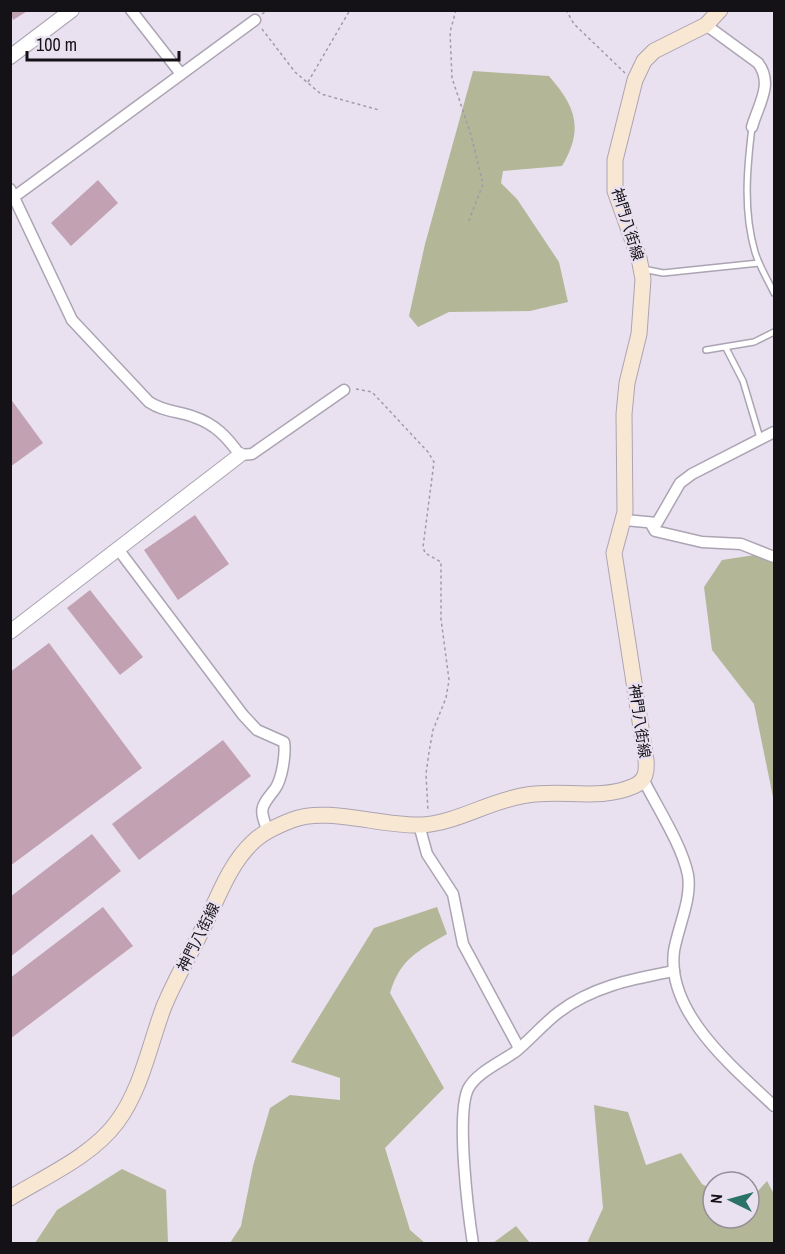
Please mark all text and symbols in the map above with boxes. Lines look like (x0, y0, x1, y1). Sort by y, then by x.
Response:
scale bar (27, 24, 178, 62)
text: 100 m (36, 32, 77, 57)
street label: 神門八街線 (607, 185, 649, 263)
street label: 神門八街線 (624, 682, 656, 760)
street label: 神門八街線 (172, 899, 224, 975)
north arrow (701, 1170, 761, 1230)
text: N (705, 1193, 727, 1204)

